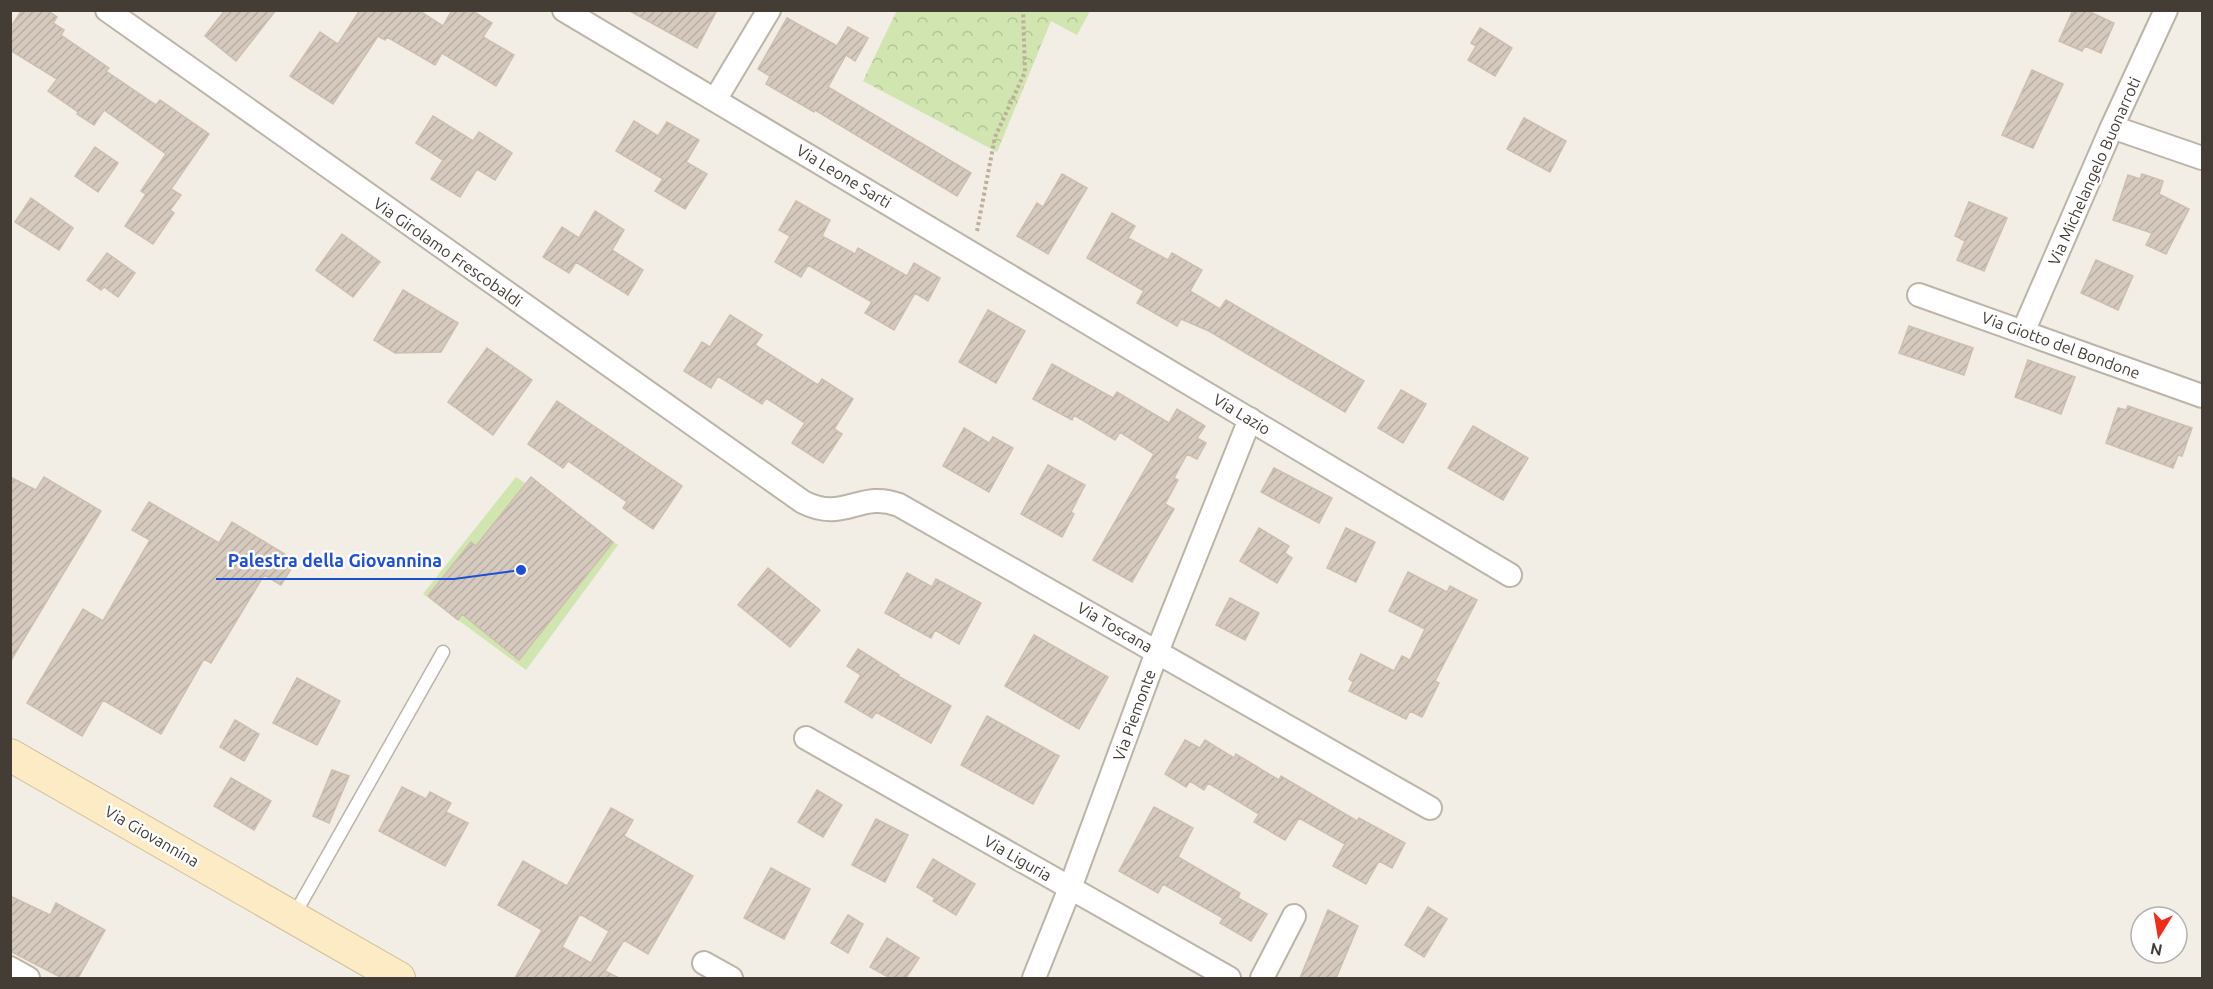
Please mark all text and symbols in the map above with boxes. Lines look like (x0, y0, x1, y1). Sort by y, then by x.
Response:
street label: Via Michelangelo Buonarroti (2044, 74, 2144, 268)
street label: Via Leone Sarti (793, 141, 895, 211)
street label: Via Girolamo Frescobaldi (370, 194, 526, 310)
street label: Via Giotto del Bondone (1979, 308, 2143, 382)
street label: Via Lazio (1210, 390, 1274, 438)
callout: Palestra della Giovannina (216, 543, 454, 579)
text: Palestra della Giovannina (228, 550, 442, 570)
street label: Via Toscana (1074, 598, 1156, 656)
street label: Via Piemonte (1109, 667, 1159, 763)
street label: Via Giovannina (102, 802, 202, 870)
street label: Via Liguria (981, 831, 1055, 885)
north arrow (2129, 905, 2189, 965)
text: N (2149, 940, 2164, 960)

